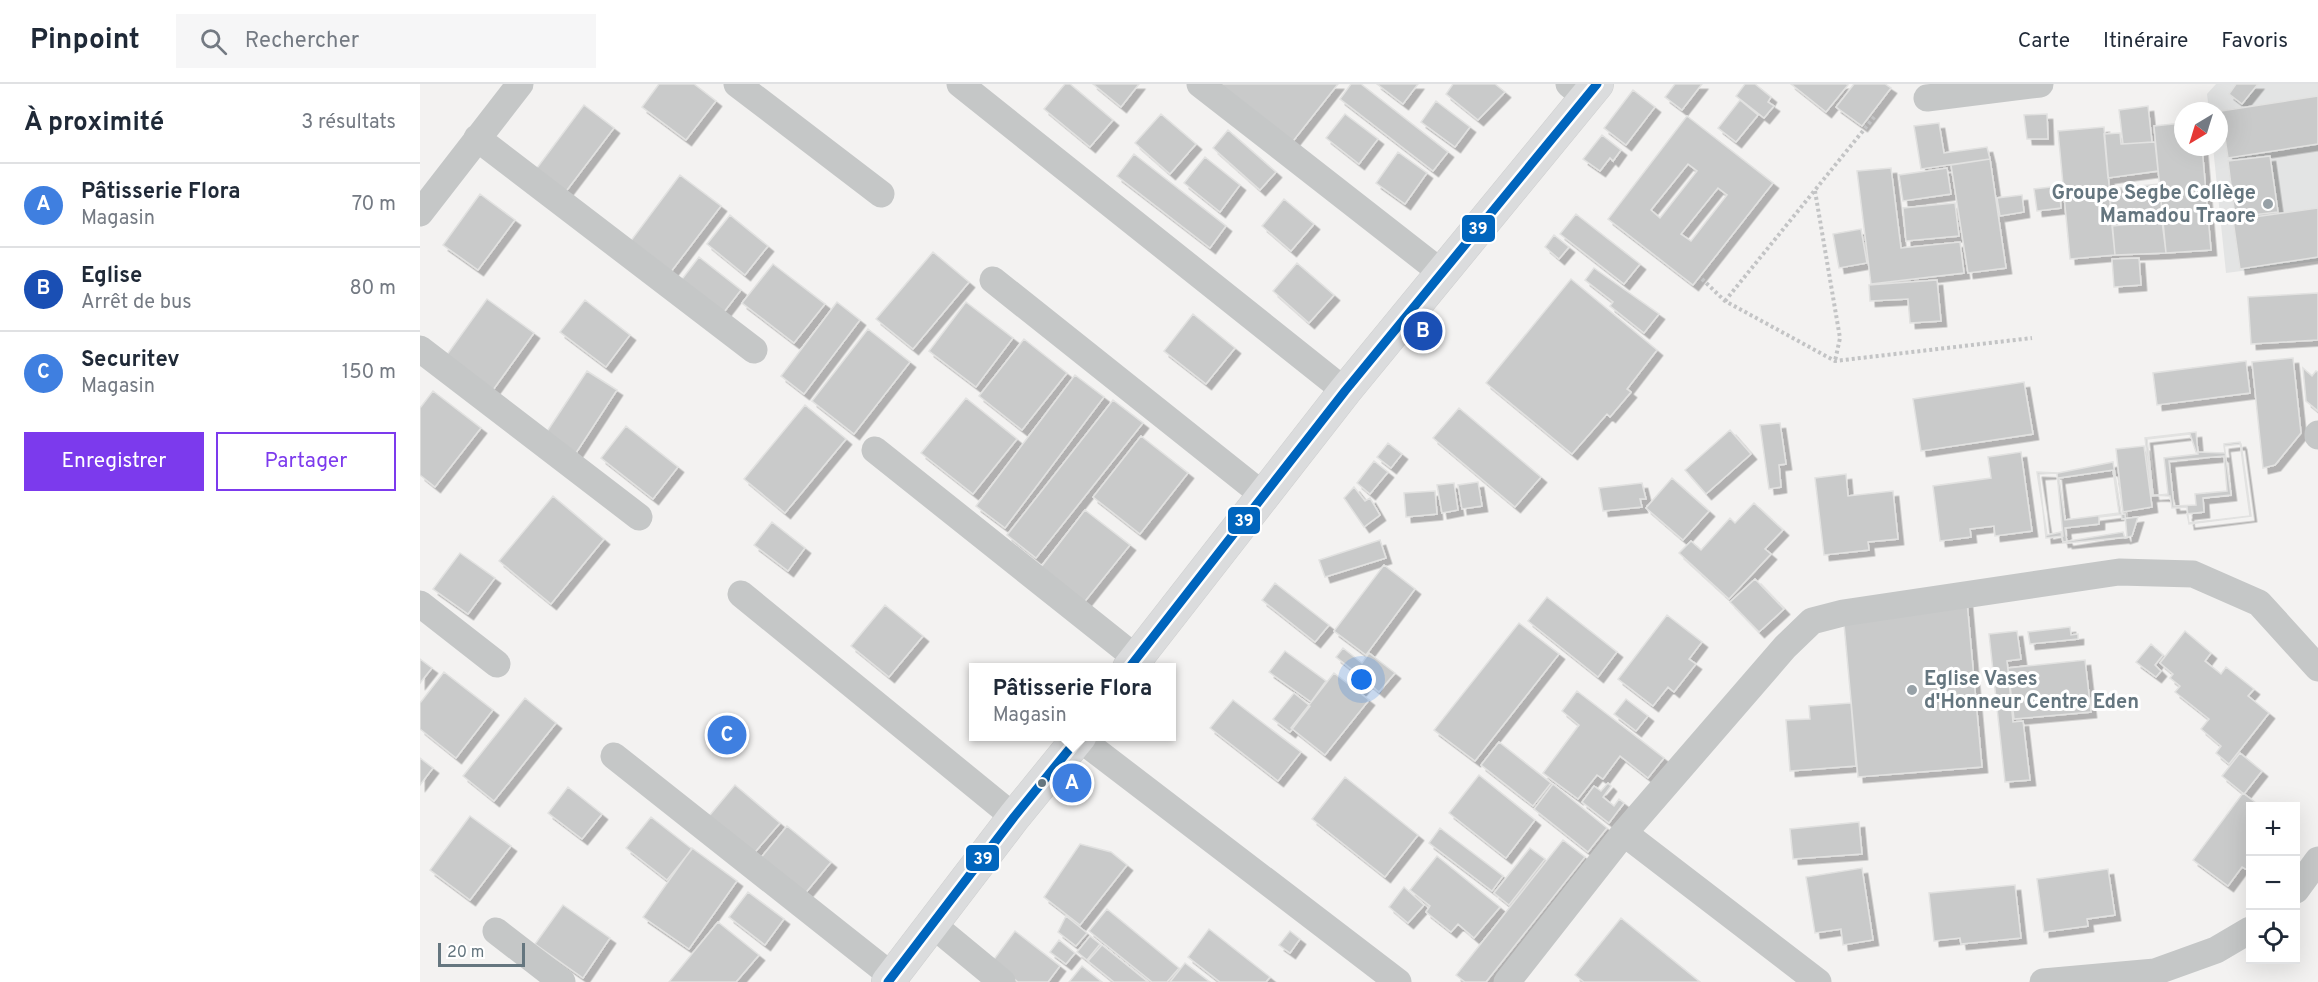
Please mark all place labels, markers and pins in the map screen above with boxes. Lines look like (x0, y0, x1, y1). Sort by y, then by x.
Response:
place label: Groupe Segbe Collège Mamadou Traore (2051, 181, 2256, 230)
marker: Groupe Segbe Collège Mamadou Traore (2261, 197, 2275, 211)
pin: B (1404, 308, 1442, 354)
place label: Eglise Vases d'Honneur Centre Eden (1924, 667, 2139, 716)
marker: Eglise Vases d'Honneur Centre Eden (1905, 683, 1919, 697)
pin: C (708, 712, 746, 758)
pin: A (1052, 760, 1092, 806)
unlabelled marker (1036, 777, 1048, 789)

